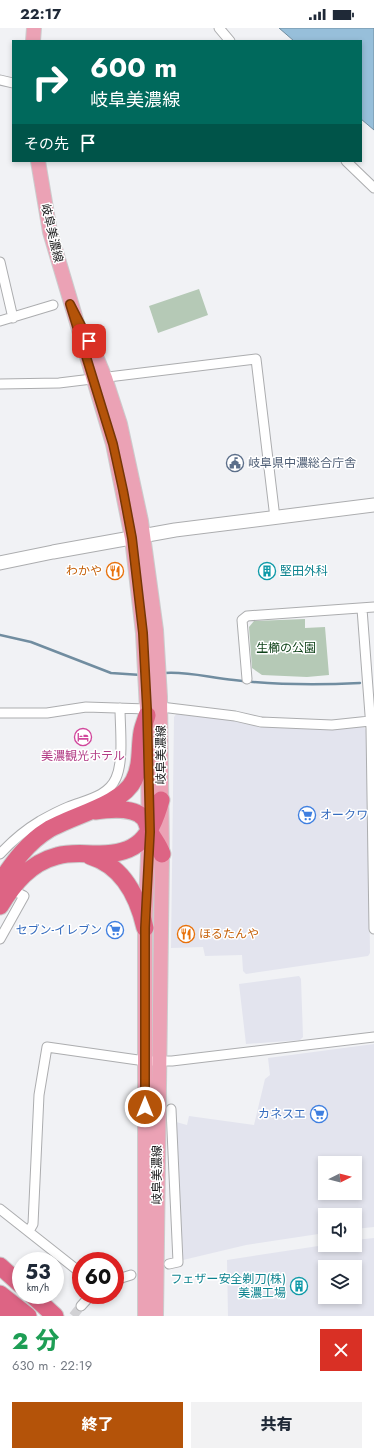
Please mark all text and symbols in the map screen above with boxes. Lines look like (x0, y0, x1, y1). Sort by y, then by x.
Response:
text: 22:17 (20, 3, 61, 25)
text: 600 m (90, 47, 177, 88)
icon: right (24, 56, 76, 108)
text: 岐阜美濃線 (90, 87, 180, 113)
icon: arrive (77, 132, 99, 154)
text: その先 (24, 133, 69, 155)
street label: 岐阜美濃線 (36, 202, 68, 264)
pin (72, 324, 106, 358)
icon: arrive (78, 330, 100, 352)
public building icon: 岐阜県中濃総合庁舎 (225, 453, 245, 473)
place label: 岐阜県中濃総合庁舎 (248, 454, 356, 472)
restaurant icon: わかや (105, 561, 125, 581)
building icon: 堅田外科 (257, 561, 277, 581)
place label: わかや (66, 562, 102, 580)
place label: 堅田外科 (280, 562, 328, 580)
park label: 生櫛の公園 (256, 639, 316, 657)
street label: 岐阜美濃線 (152, 725, 170, 785)
hotel icon: 美濃観光ホテル (73, 727, 93, 747)
place label: 美濃観光ホテル (41, 747, 125, 765)
supermarket icon: オークワ (297, 805, 317, 825)
place label: オークワ (320, 806, 368, 824)
supermarket icon: セブン-イレブン (105, 920, 125, 940)
place label: セブン-イレブン (15, 921, 102, 939)
restaurant icon: ほるたんや (176, 924, 196, 944)
place label: ほるたんや (199, 925, 259, 943)
position arrow (124, 1086, 166, 1128)
supermarket icon: カネスエ (309, 1104, 329, 1124)
place label: カネスエ (258, 1105, 306, 1123)
street label: 岐阜美濃線 (148, 1145, 166, 1205)
north arrow (318, 1156, 362, 1200)
map controls (318, 1156, 362, 1304)
button: sound (318, 1208, 362, 1252)
speed limit sign: 60 (72, 1252, 124, 1304)
text: 53 (25, 1258, 51, 1287)
button: layers (318, 1260, 362, 1304)
place label: フェザー安全剃刀(株) 美濃工場 (171, 1270, 286, 1302)
building icon: フェザー安全剃刀(株) 美濃工場 (289, 1276, 309, 1296)
text: km/h (27, 1280, 49, 1295)
text: 2 分 (12, 1323, 60, 1358)
button: close (320, 1329, 362, 1371)
text: 630 m · 22:19 (12, 1356, 92, 1375)
button: 終了 (12, 1402, 183, 1448)
button: 共有 (191, 1402, 362, 1448)

